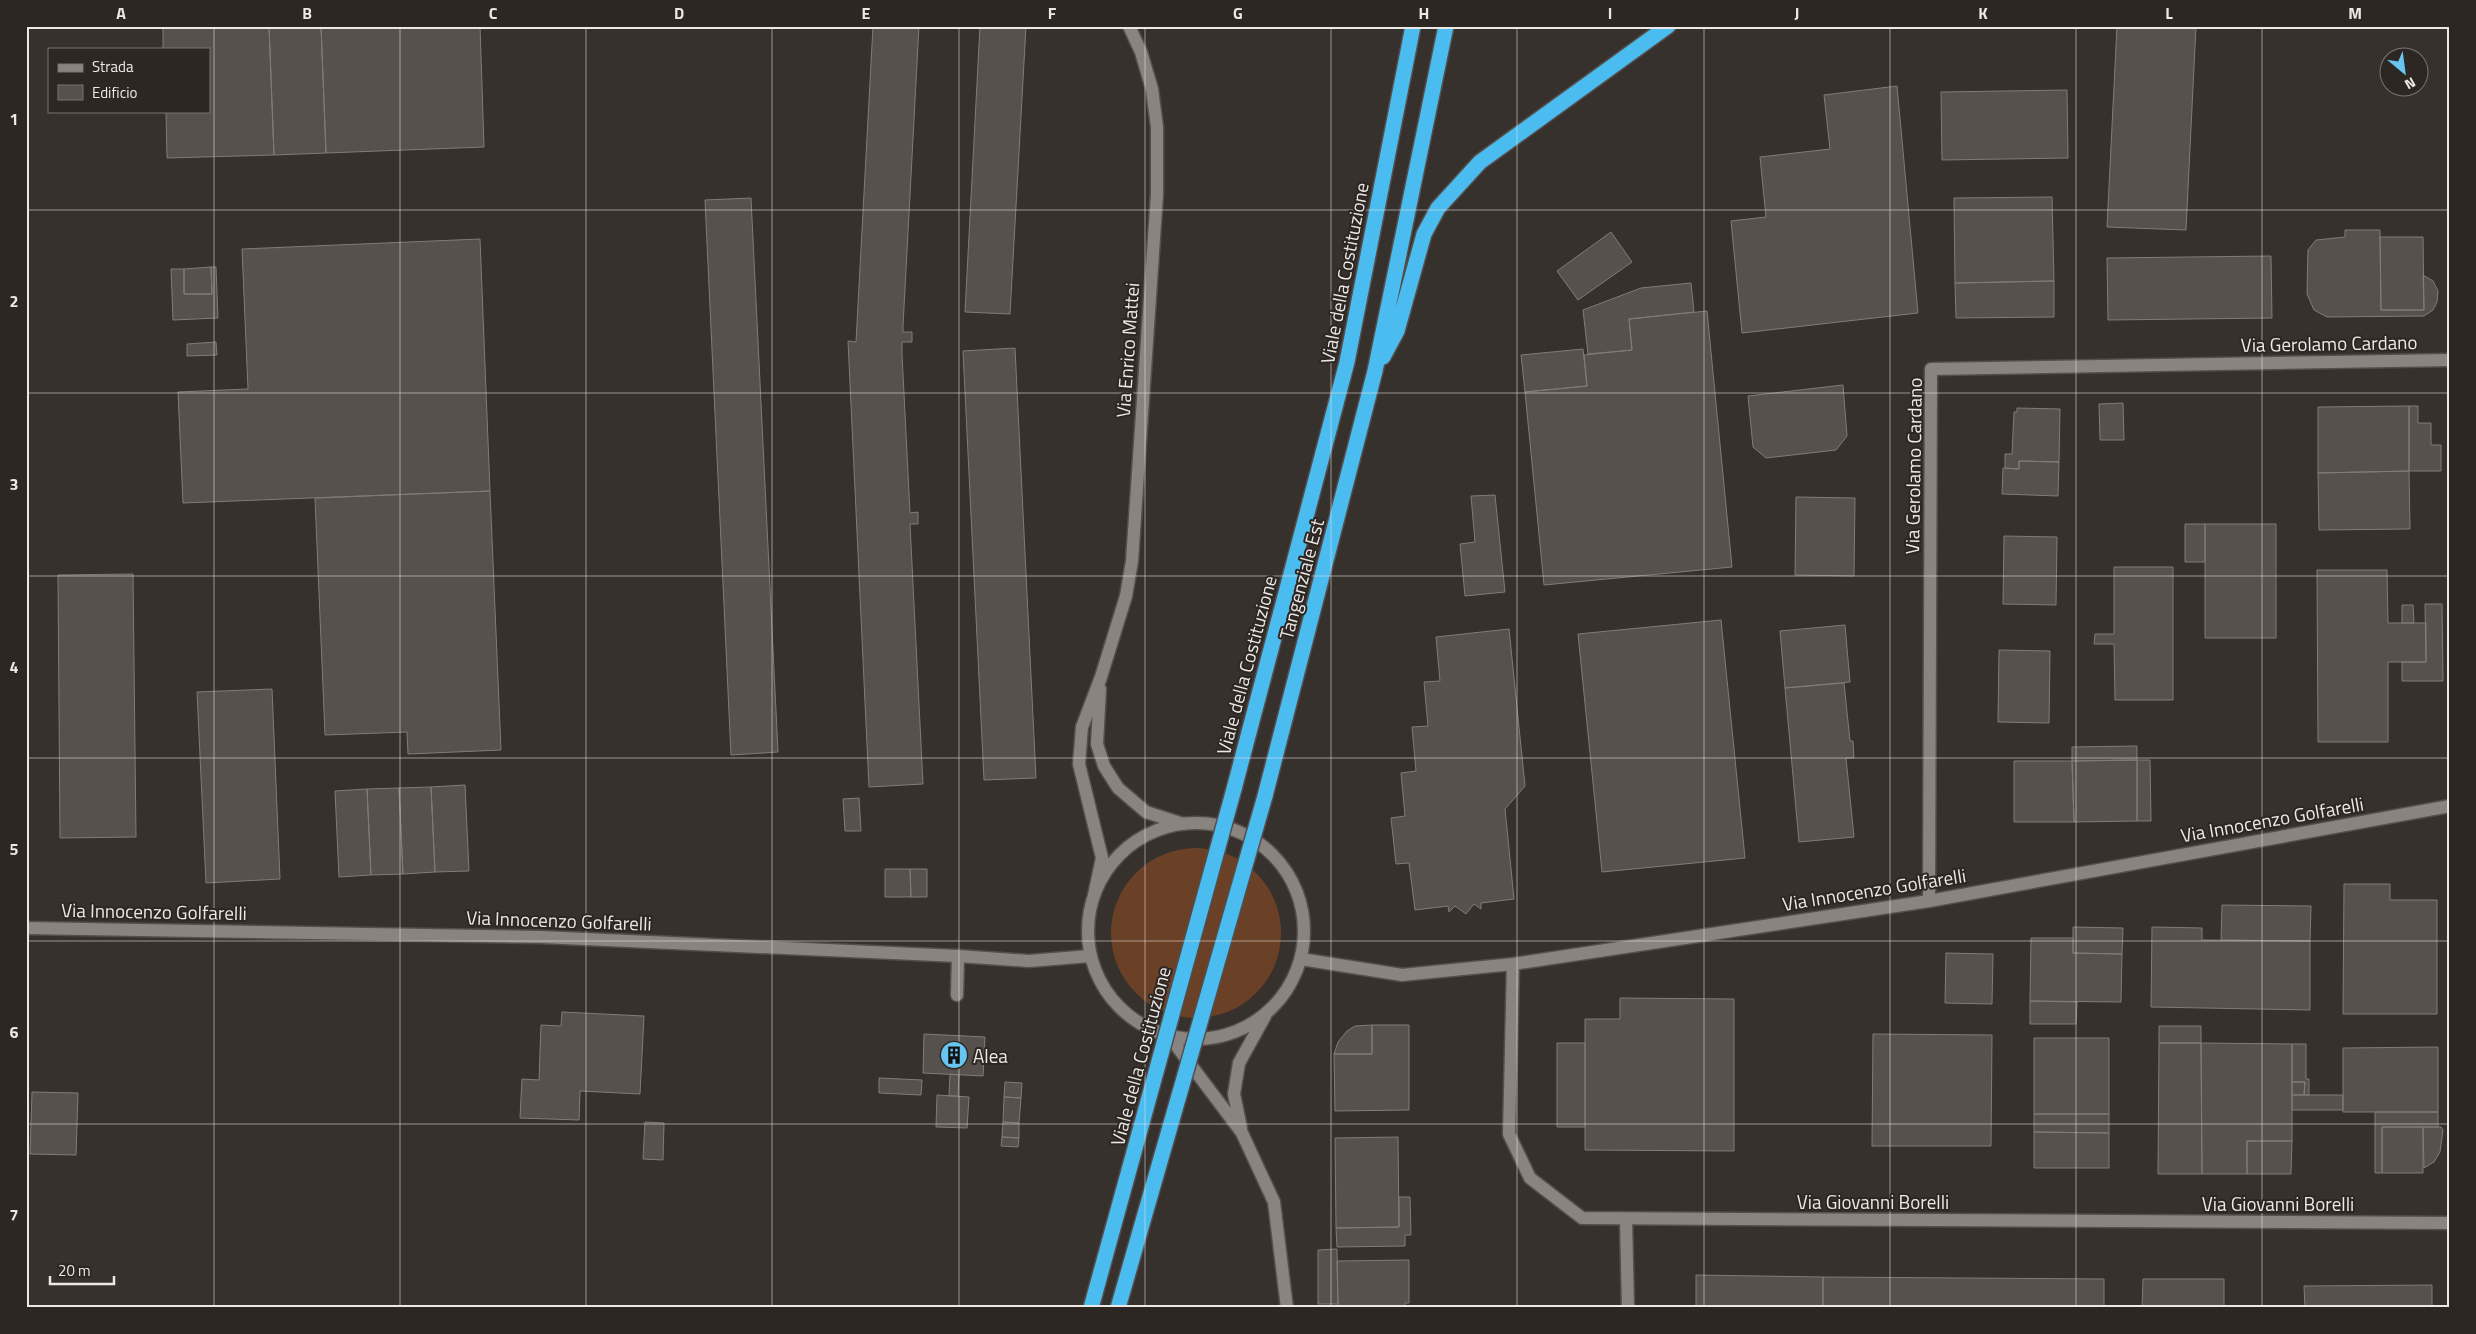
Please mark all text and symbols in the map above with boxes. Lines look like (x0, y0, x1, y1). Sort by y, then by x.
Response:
text: A (116, 1, 126, 25)
text: B (302, 1, 312, 25)
text: C (489, 1, 498, 25)
text: D (674, 1, 684, 25)
text: E (862, 1, 871, 25)
text: F (1048, 1, 1057, 25)
text: G (1233, 1, 1243, 25)
text: H (1419, 1, 1429, 25)
text: I (1608, 1, 1612, 25)
text: J (1795, 1, 1799, 25)
text: K (1978, 1, 1988, 25)
text: L (2165, 1, 2173, 25)
text: M (2348, 1, 2362, 25)
legend (48, 48, 210, 112)
north arrow (2378, 48, 2428, 98)
text: Strada (92, 55, 134, 78)
text: N (2401, 72, 2420, 95)
text: Edificio (92, 81, 137, 104)
text: 1 (10, 107, 18, 131)
street label: Viale della Costituzione (1312, 180, 1376, 366)
street label: Via Enrico Mattei (1108, 281, 1146, 419)
text: 2 (10, 289, 18, 313)
street label: Via Gerolamo Cardano (2240, 327, 2418, 359)
street label: Via Gerolamo Cardano (1897, 377, 1929, 555)
text: 3 (10, 472, 18, 496)
street label: Tangenziale Est (1271, 515, 1331, 643)
street label: Viale della Costituzione (1208, 572, 1284, 758)
text: 4 (10, 655, 19, 679)
street label: Via Innocenzo Golfarelli (2178, 789, 2366, 849)
text: 5 (10, 837, 19, 861)
street label: Via Innocenzo Golfarelli (1780, 860, 1968, 918)
street label: Via Innocenzo Golfarelli (61, 895, 247, 927)
street label: Via Innocenzo Golfarelli (466, 902, 652, 938)
street label: Viale della Costituzione (1102, 963, 1178, 1149)
text: 6 (10, 1020, 19, 1044)
building icon: Alea (939, 1040, 969, 1070)
place label: Alea (973, 1041, 1008, 1070)
street label: Via Giovanni Borelli (1797, 1187, 1949, 1216)
street label: Via Giovanni Borelli (2202, 1189, 2354, 1218)
text: 7 (10, 1203, 18, 1227)
scale bar (50, 1254, 114, 1286)
text: 20 m (58, 1259, 91, 1282)

